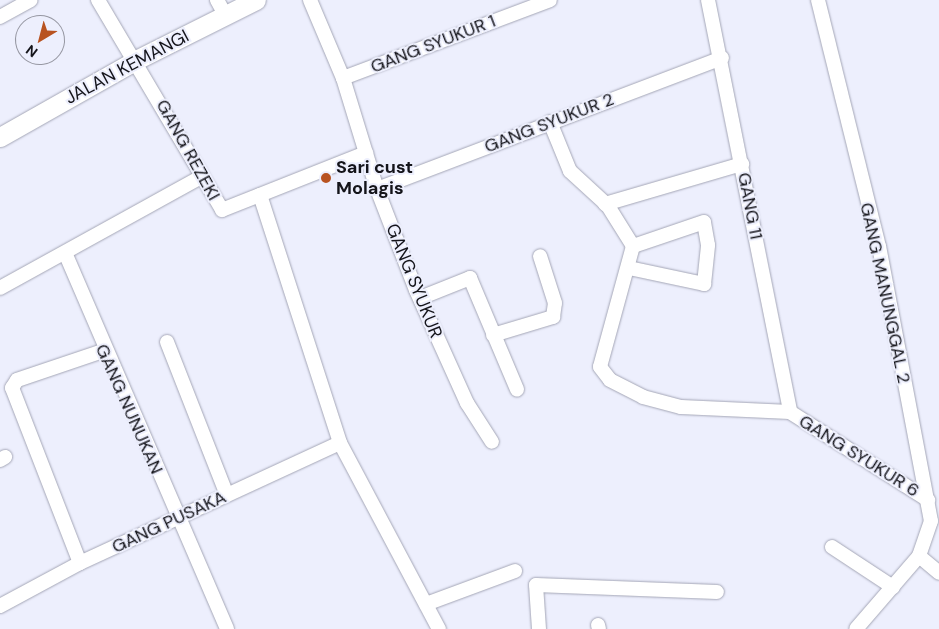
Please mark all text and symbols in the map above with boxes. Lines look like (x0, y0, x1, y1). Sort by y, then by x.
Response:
street label: GANG SYUKUR 1 (368, 10, 498, 78)
north arrow (15, 15, 65, 65)
street label: JALAN KEMANGI (61, 25, 193, 109)
text: N (22, 41, 41, 61)
street label: GANG SYUKUR 2 (481, 88, 617, 158)
street label: GANG REZEKI (151, 96, 225, 204)
place label: Sari cust Molagis (336, 157, 413, 200)
street label: GANG 11 (733, 171, 767, 241)
marker: Sari cust Molagis (320, 172, 332, 184)
street label: GANG MANUNGGAL 2 (855, 201, 915, 385)
street label: GANG SYUKUR (381, 221, 447, 341)
street label: GANG NUNUKAN (91, 341, 167, 477)
street label: GANG SYUKUR 6 (795, 410, 923, 502)
street label: GANG PUSAKA (108, 486, 230, 558)

